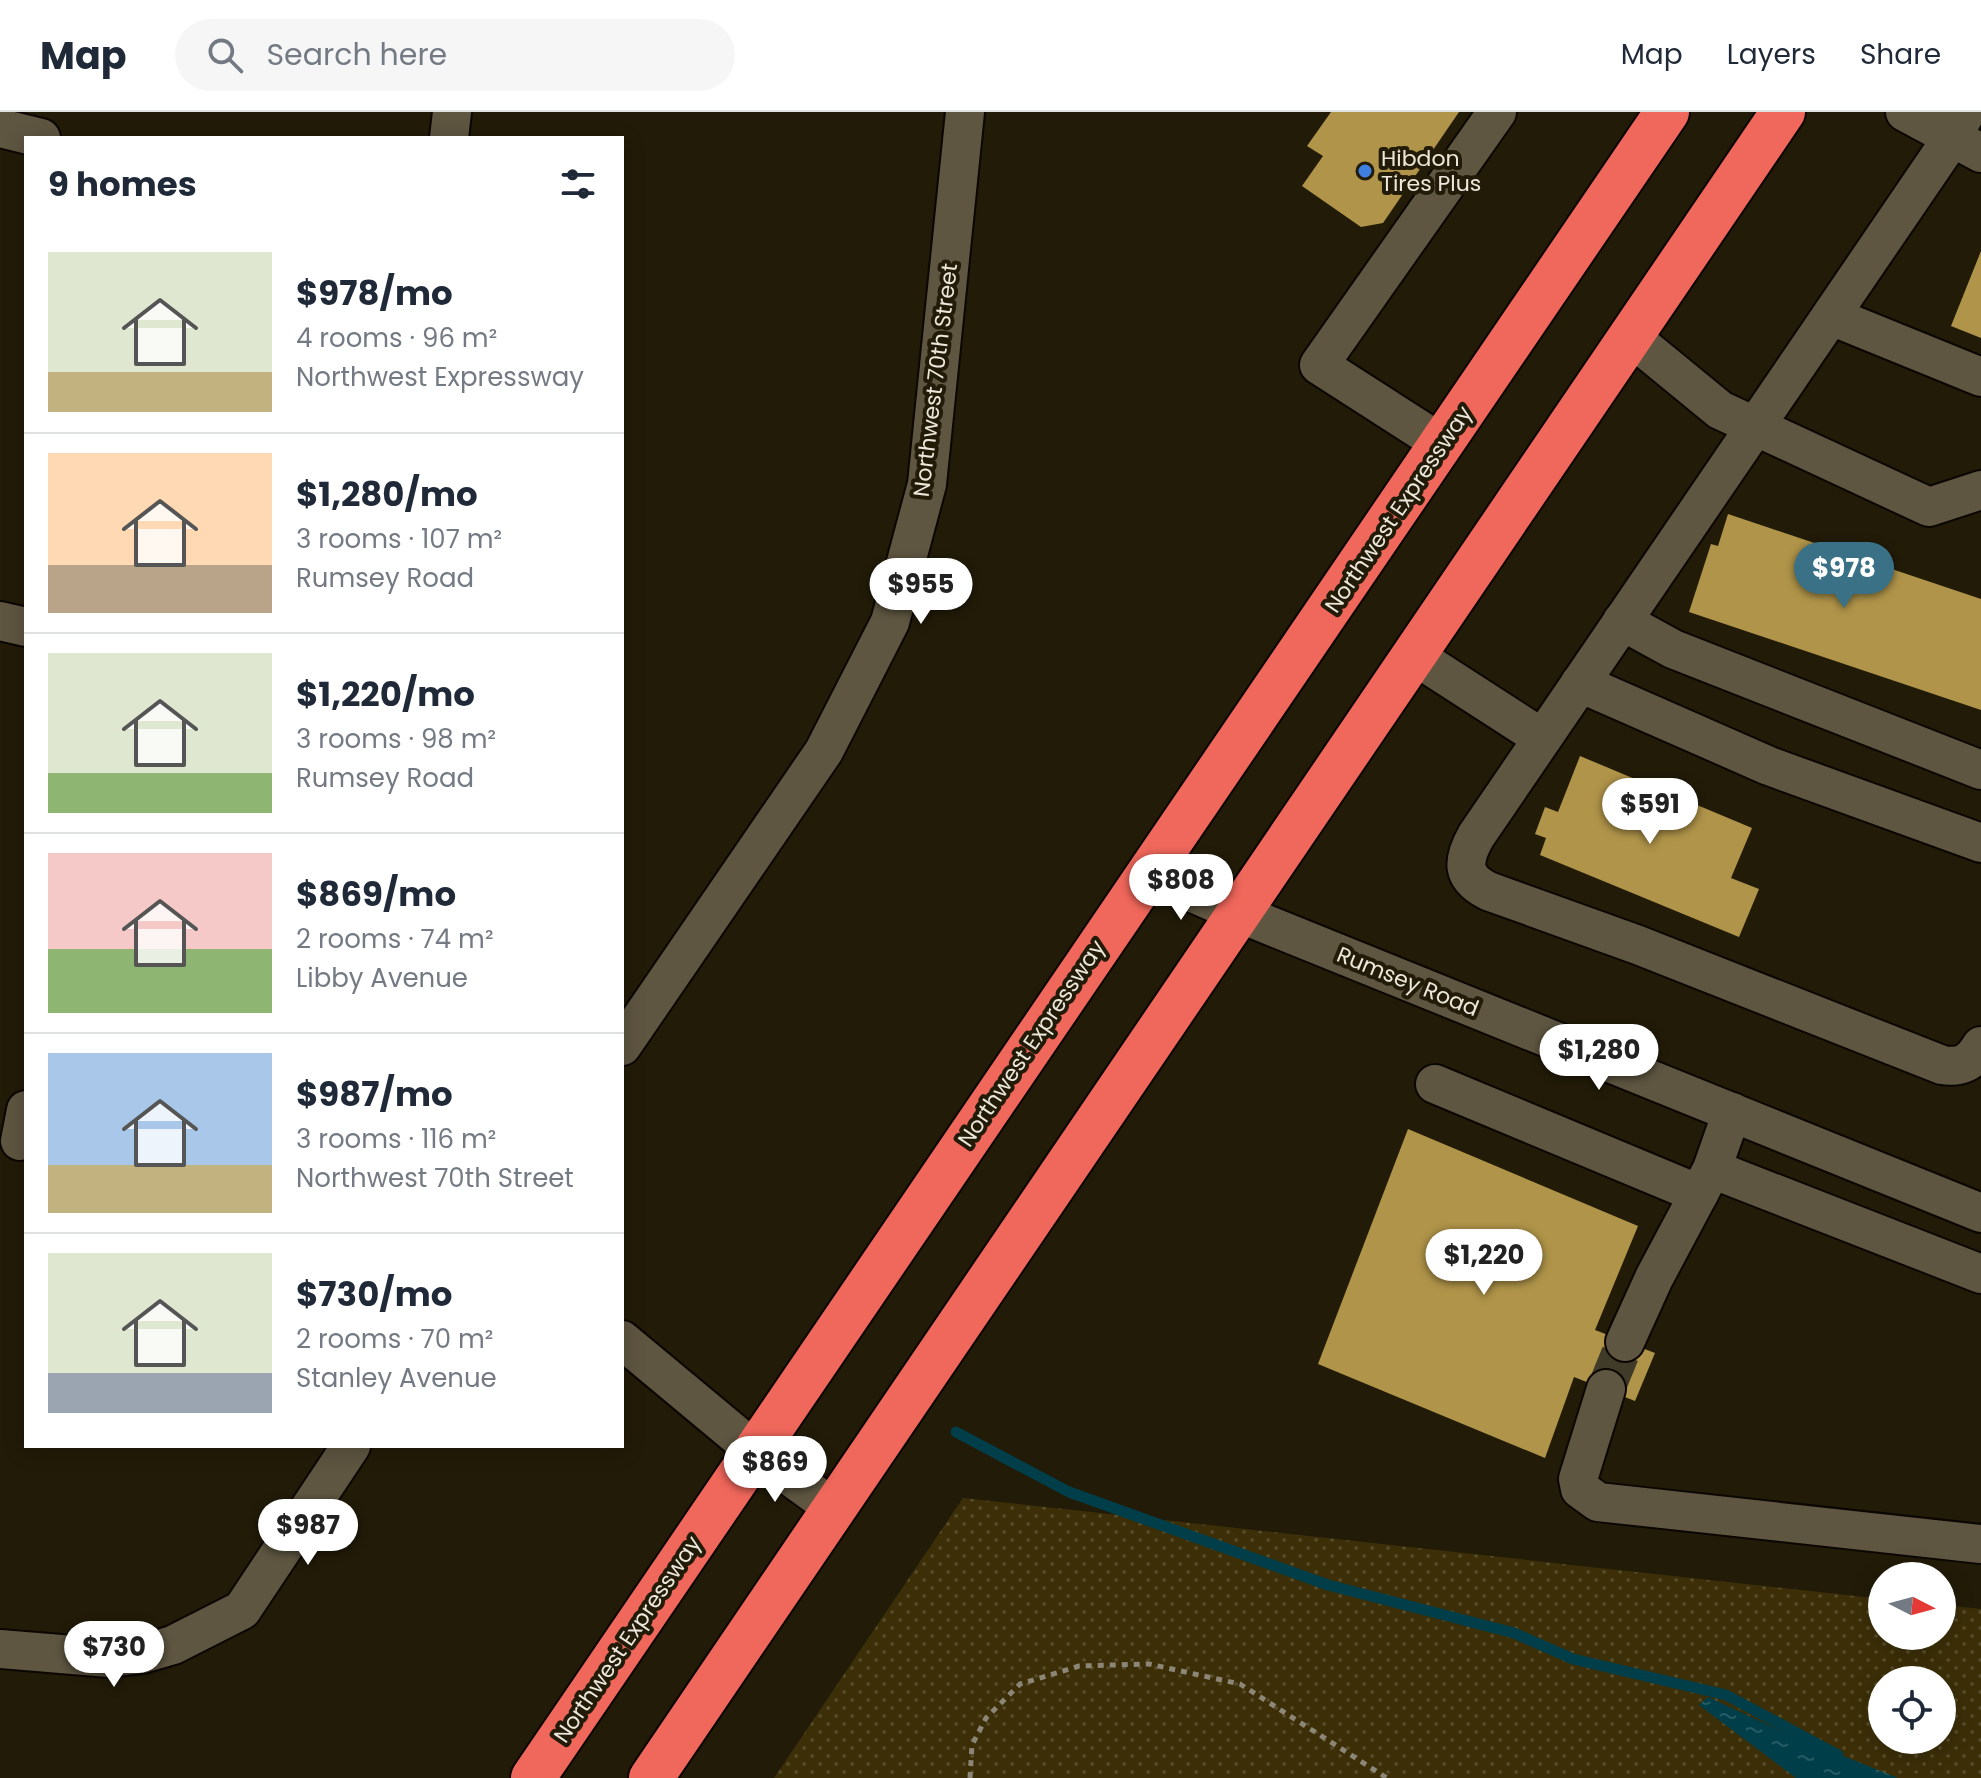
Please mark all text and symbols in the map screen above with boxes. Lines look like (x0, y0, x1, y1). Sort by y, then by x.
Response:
search box (175, 19, 735, 91)
text: Map (40, 29, 127, 82)
icon: search (203, 33, 247, 77)
text: Search here (267, 33, 447, 76)
text: Map (1621, 35, 1683, 74)
text: Layers (1727, 35, 1816, 74)
text: Share (1860, 35, 1941, 74)
place label: Hibdon Tires Plus (1381, 143, 1481, 199)
text: 9 homes (48, 160, 197, 208)
icon: filters (556, 162, 600, 206)
marker: Hibdon Tires Plus (1356, 162, 1374, 180)
street label: Northwest 70th Street (906, 262, 965, 499)
text: $978/mo (296, 269, 453, 317)
icon: home (112, 284, 208, 380)
text: 4 rooms · 96 m² (296, 320, 497, 356)
text: Northwest Expressway (296, 359, 584, 395)
street label: Northwest Expressway (1317, 399, 1480, 619)
text: $1,280/mo (296, 470, 478, 518)
icon: home (112, 485, 208, 581)
text: 3 rooms · 107 m² (296, 521, 502, 557)
pin: $978 (1797, 542, 1891, 610)
text: $978 (1812, 550, 1876, 586)
pin: $955 (874, 558, 968, 626)
text: Rumsey Road (296, 560, 474, 596)
text: $955 (888, 566, 954, 602)
text: $1,220/mo (296, 670, 475, 718)
icon: home (112, 685, 208, 781)
text: 3 rooms · 98 m² (296, 721, 496, 757)
text: Rumsey Road (296, 760, 474, 796)
pin: $591 (1603, 778, 1697, 846)
text: $591 (1620, 786, 1680, 822)
pin: $808 (1134, 854, 1228, 922)
text: $808 (1147, 862, 1215, 898)
text: $869/mo (296, 870, 456, 918)
icon: home (112, 885, 208, 981)
text: 2 rooms · 74 m² (296, 921, 493, 957)
street label: Northwest Expressway (950, 933, 1113, 1153)
street label: Rumsey Road (1332, 939, 1483, 1024)
text: Libby Avenue (296, 960, 468, 996)
pin: $1,280 (1534, 1024, 1664, 1092)
text: $1,280 (1558, 1032, 1641, 1068)
text: $987/mo (296, 1070, 453, 1118)
icon: home (112, 1085, 208, 1181)
text: 3 rooms · 116 m² (296, 1121, 496, 1157)
text: Northwest 70th Street (296, 1160, 574, 1196)
pin: $1,220 (1419, 1229, 1549, 1297)
text: $1,220 (1444, 1237, 1525, 1273)
text: $730/mo (296, 1270, 452, 1318)
icon: home (112, 1285, 208, 1381)
text: 2 rooms · 70 m² (296, 1321, 493, 1357)
text: Stanley Avenue (296, 1360, 497, 1396)
pin: $869 (728, 1436, 822, 1504)
text: $869 (742, 1444, 808, 1480)
pin: $987 (261, 1499, 355, 1567)
text: $987 (276, 1507, 340, 1543)
street label: Northwest Expressway (546, 1529, 709, 1749)
north arrow (1868, 1562, 1956, 1650)
map controls (1868, 1562, 1956, 1754)
pin: $730 (67, 1621, 161, 1689)
text: $730 (82, 1629, 146, 1665)
button: locate (1868, 1666, 1956, 1754)

